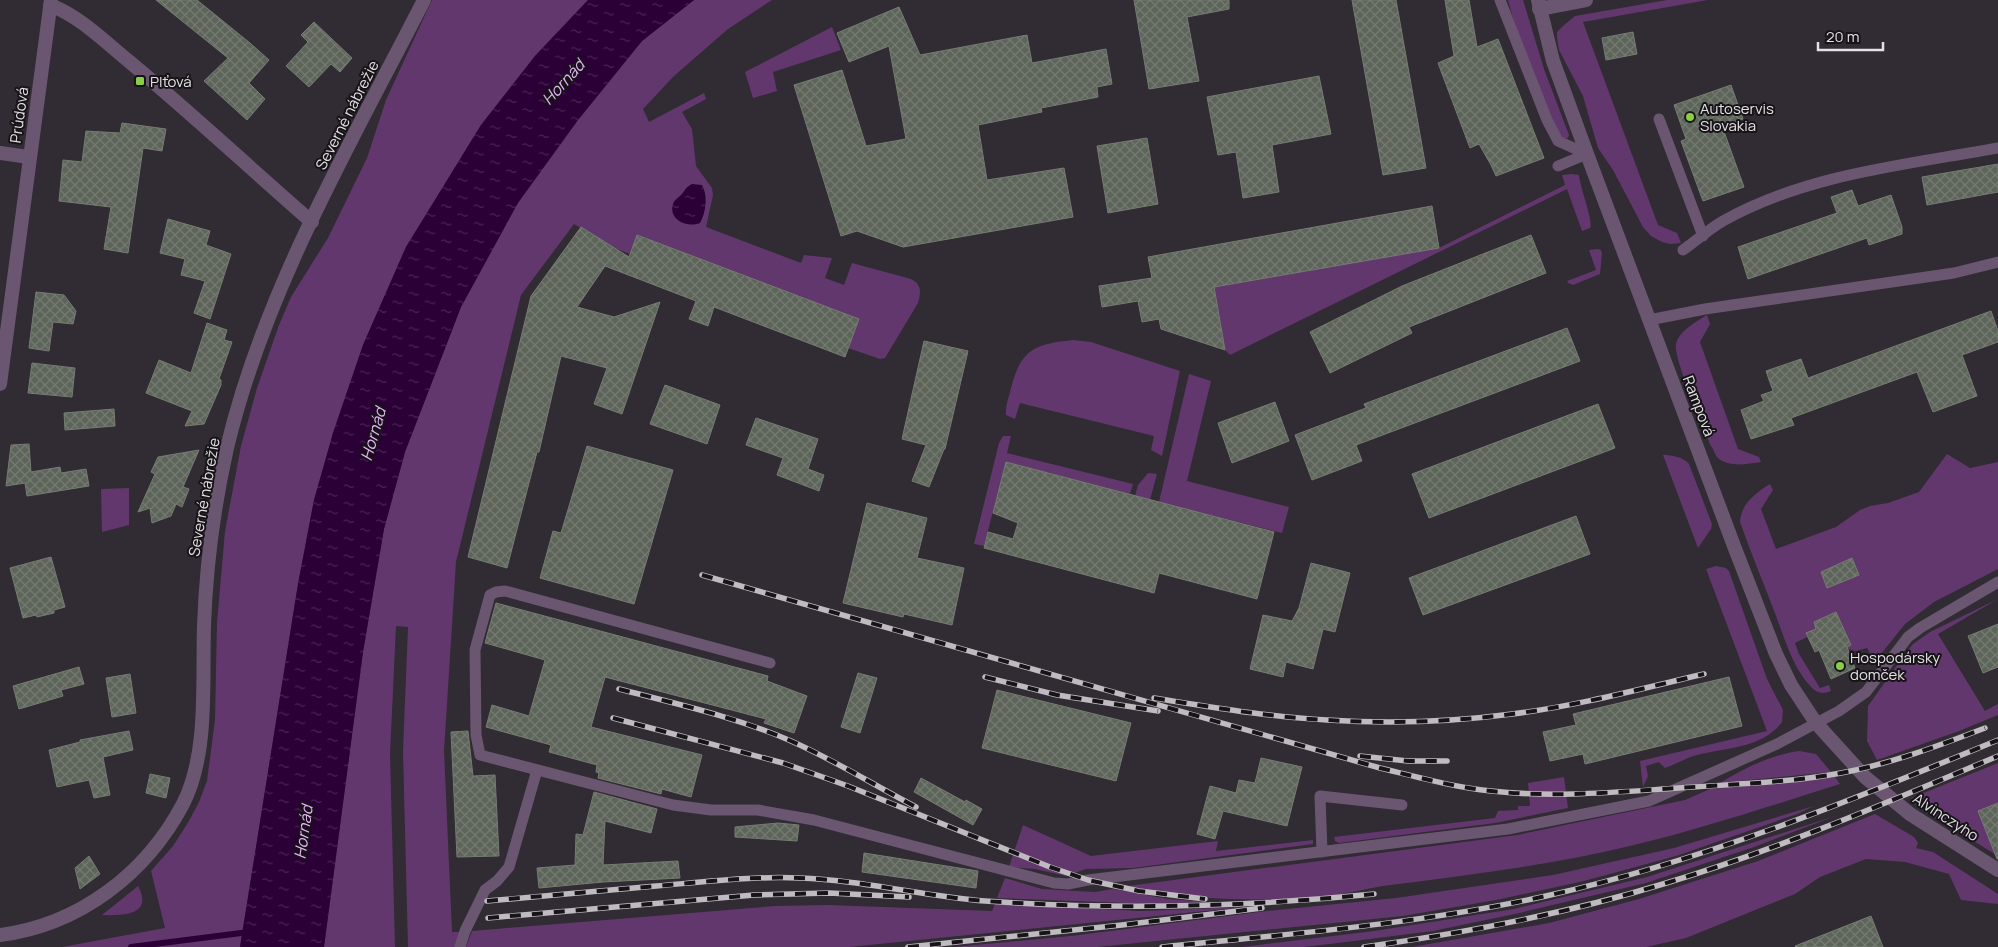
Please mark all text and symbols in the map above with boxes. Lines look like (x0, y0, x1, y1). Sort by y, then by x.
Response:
scale bar (1818, 20, 1883, 52)
text: 20 m (1826, 26, 1859, 47)
water label: Hornád (537, 53, 591, 109)
street label: Severné nábrežie (310, 56, 384, 173)
place label: Plťová (150, 71, 192, 92)
marker: Plťová (134, 75, 146, 87)
street label: Prúdová (5, 86, 33, 144)
place label: Autoservis Slovakia (1700, 98, 1774, 136)
marker: Autoservis Slovakia (1684, 111, 1696, 123)
street label: Rampová (1678, 373, 1720, 439)
water label: Hornád (355, 403, 392, 463)
street label: Severné nábrežie (183, 436, 225, 558)
place label: Hospodársky domček (1850, 647, 1940, 685)
marker: Hospodársky domček (1834, 660, 1846, 672)
street label: Alvinczyho (1909, 788, 1983, 846)
water label: Hornád (288, 801, 318, 860)

